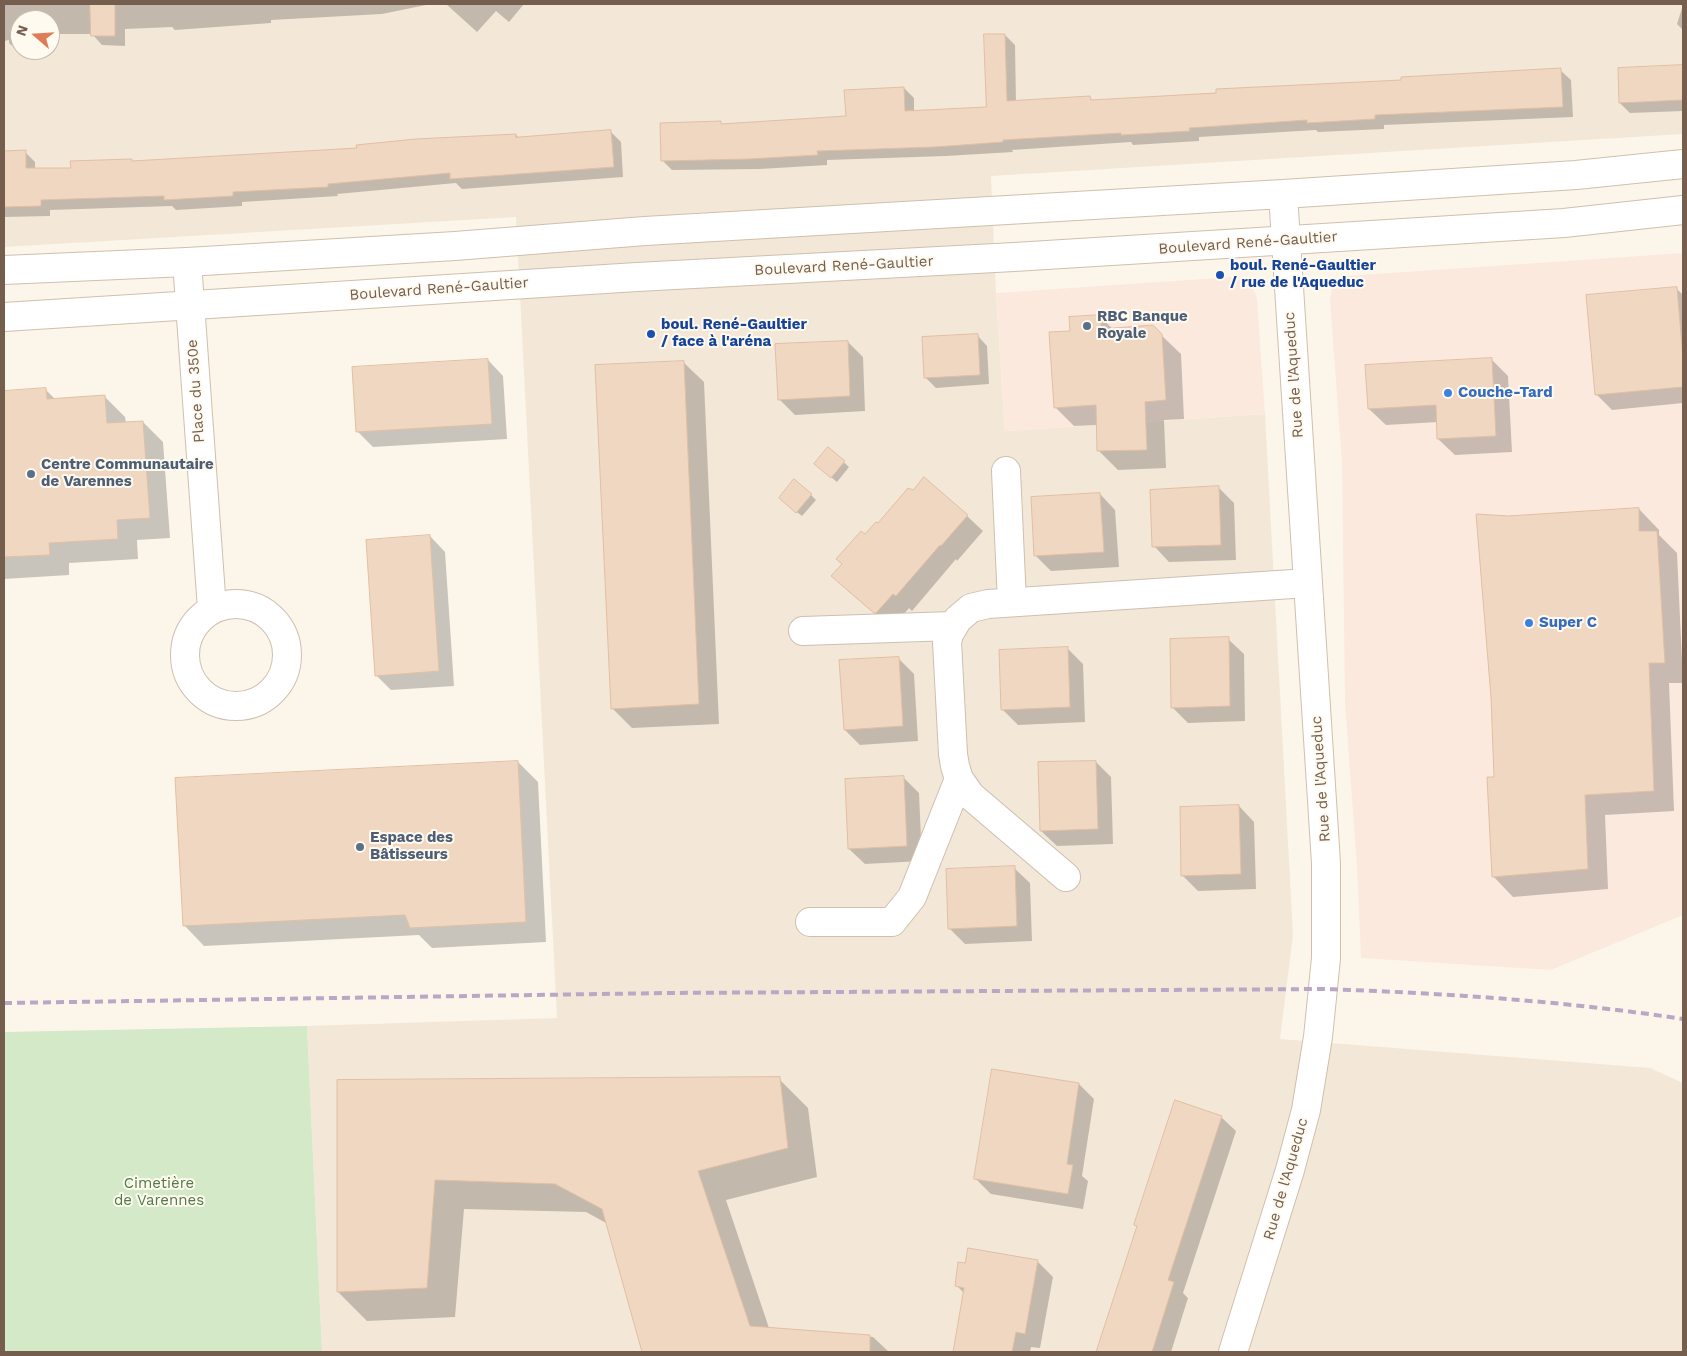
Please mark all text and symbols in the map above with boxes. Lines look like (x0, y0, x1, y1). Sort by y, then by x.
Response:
north arrow (10, 10, 60, 60)
text: N (13, 23, 31, 38)
street label: Boulevard René-Gaultier (1158, 228, 1338, 258)
street label: Boulevard René-Gaultier (754, 252, 934, 280)
place label: boul. René-Gaultier / rue de l'Aqueduc (1230, 257, 1376, 292)
marker: boul. René-Gaultier / rue de l'Aqueduc (1214, 269, 1226, 281)
street label: Boulevard René-Gaultier (349, 274, 529, 304)
place label: RBC Banque Royale (1097, 308, 1188, 343)
street label: Rue de l'Aqueduc (1281, 311, 1307, 439)
place label: boul. René-Gaultier / face à l'aréna (661, 316, 807, 351)
marker: RBC Banque Royale (1081, 320, 1093, 332)
marker: boul. René-Gaultier / face à l'aréna (645, 328, 657, 340)
street label: Place du 350e (183, 339, 209, 443)
place label: Couche-Tard (1458, 384, 1553, 402)
marker: Couche-Tard (1442, 387, 1454, 399)
place label: Centre Communautaire de Varennes (41, 456, 214, 491)
marker: Centre Communautaire de Varennes (25, 468, 37, 480)
place label: Super C (1539, 614, 1597, 632)
marker: Super C (1523, 617, 1535, 629)
street label: Rue de l'Aqueduc (1308, 715, 1334, 843)
place label: Espace des Bâtisseurs (370, 829, 453, 864)
marker: Espace des Bâtisseurs (354, 841, 366, 853)
street label: Rue de l'Aqueduc (1260, 1116, 1312, 1242)
park label: Cimetière de Varennes (114, 1175, 204, 1210)

